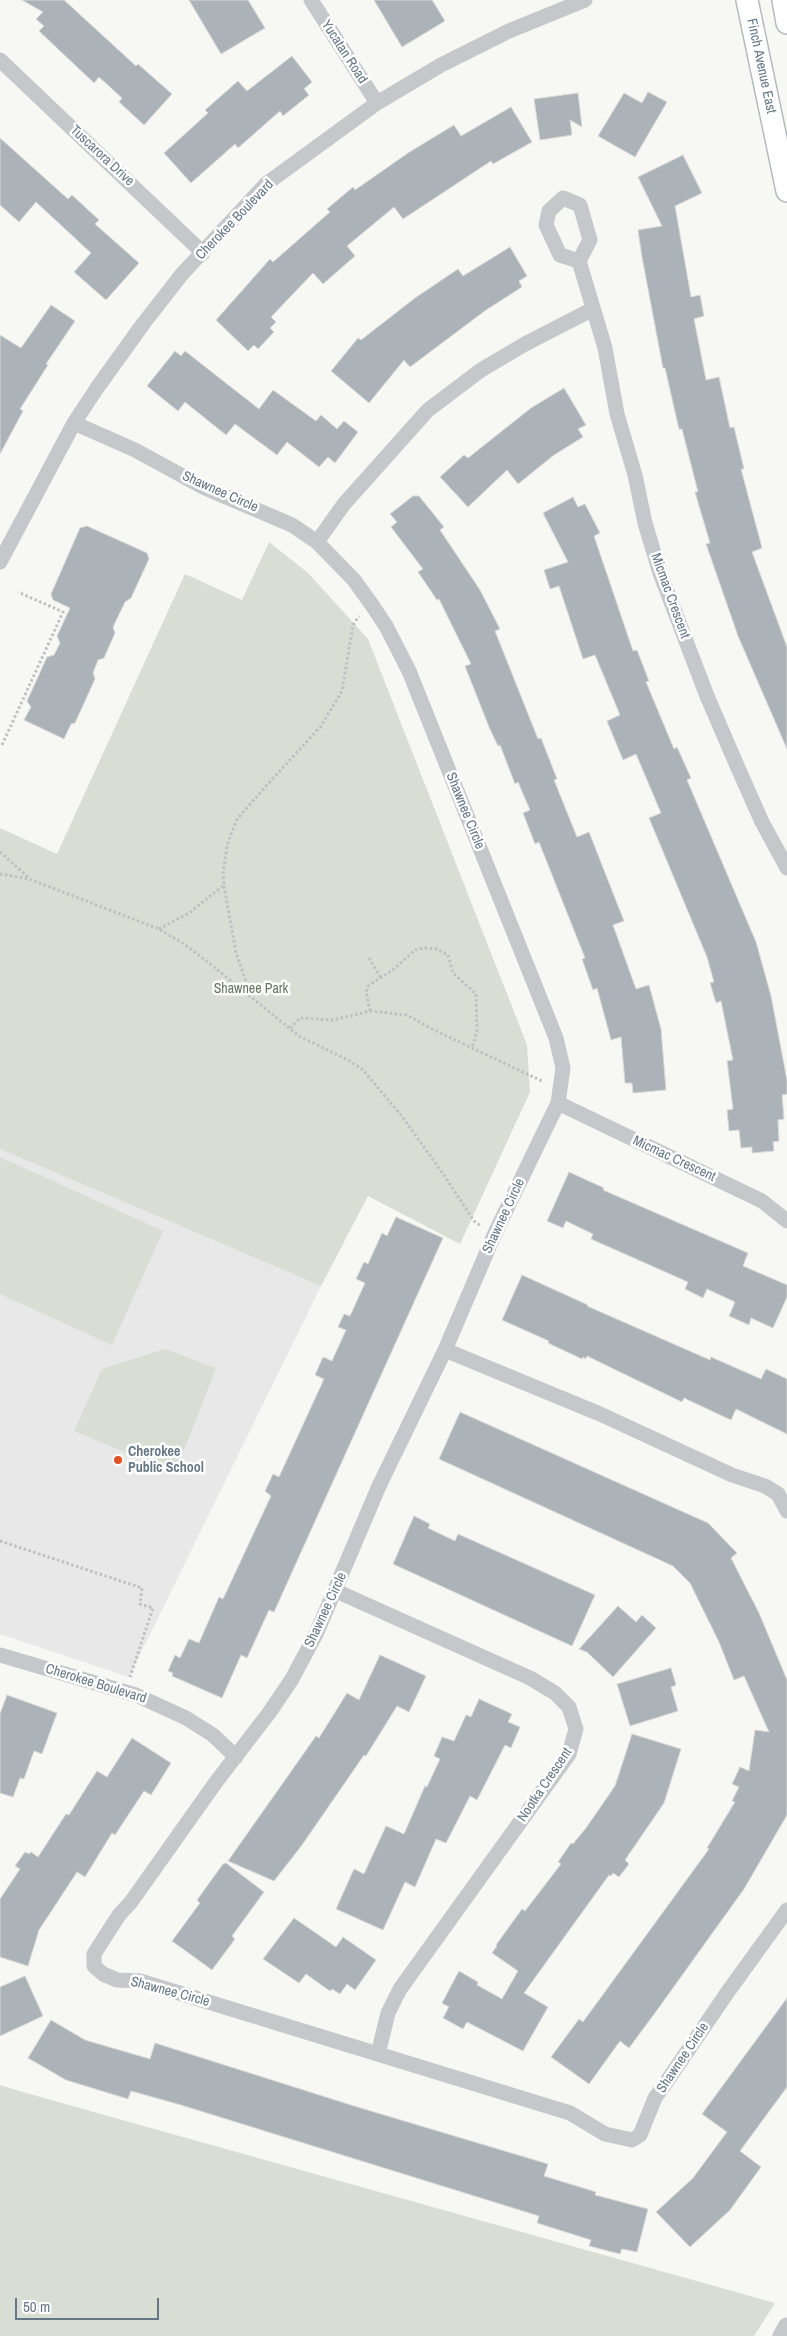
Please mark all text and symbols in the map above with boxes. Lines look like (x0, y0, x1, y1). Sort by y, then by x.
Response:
street label: Yucatan Road (317, 17, 371, 87)
street label: Finch Avenue East (743, 17, 779, 115)
street label: Tuscarora Drive (67, 122, 137, 190)
street label: Cherokee Boulevard (193, 177, 277, 263)
street label: Shawnee Circle (180, 468, 260, 516)
street label: Micmac Crescent (647, 551, 693, 641)
street label: Shawnee Circle (442, 770, 488, 852)
park label: Shawnee Park (214, 981, 288, 997)
street label: Micmac Crescent (630, 1133, 718, 1185)
street label: Shawnee Circle (479, 1176, 529, 1256)
place label: Cherokee Public School (128, 1444, 204, 1476)
marker: Cherokee Public School (112, 1454, 124, 1466)
street label: Shawnee Circle (301, 1570, 351, 1650)
street label: Cherokee Boulevard (44, 1661, 148, 1707)
street label: Nootka Crescent (514, 1745, 576, 1825)
street label: Shawnee Circle (129, 1973, 211, 2011)
street label: Shawnee Circle (653, 2020, 713, 2096)
scale bar (18, 2288, 161, 2320)
text: 50 m (23, 2296, 50, 2317)

